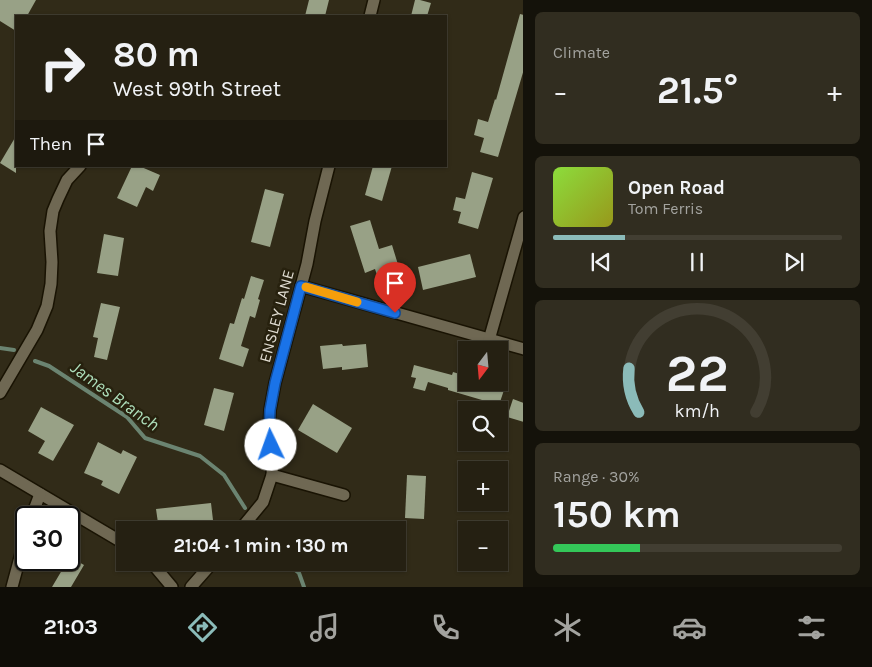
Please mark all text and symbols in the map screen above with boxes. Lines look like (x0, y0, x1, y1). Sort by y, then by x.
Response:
text: 80 m (113, 34, 200, 75)
icon: right (30, 35, 95, 100)
text: Climate (553, 43, 610, 62)
text: 21.5° (657, 68, 738, 113)
text: − (553, 75, 568, 108)
text: + (827, 75, 842, 108)
text: West 99th Street (113, 76, 281, 102)
icon: arrive (82, 130, 110, 158)
text: Then (30, 133, 72, 155)
text: Open Road (628, 177, 725, 199)
text: Tom Ferris (628, 199, 703, 218)
icon: previous (587, 248, 615, 276)
icon: pause (683, 248, 711, 276)
icon: next (780, 248, 808, 276)
pin (374, 262, 416, 313)
street label: ENSLEY LANE (255, 268, 298, 365)
icon: arrive (381, 269, 409, 297)
north arrow (458, 341, 508, 391)
map controls (458, 341, 508, 571)
text: 22 (666, 343, 729, 404)
water label: James Branch (66, 356, 164, 436)
button: search (458, 401, 508, 451)
text: km/h (675, 401, 720, 422)
position arrow (244, 418, 296, 470)
button: + (458, 461, 508, 511)
text: Range · 30% (553, 467, 640, 486)
text: 150 km (553, 492, 681, 537)
speed limit sign: 30 (15, 506, 80, 571)
button: − (458, 521, 508, 571)
text: 21:04 · 1 min · 130 m (173, 535, 349, 557)
icon: directions (185, 610, 220, 645)
icon: music (307, 610, 342, 645)
icon: phone (428, 610, 463, 645)
icon: climate (550, 610, 585, 645)
icon: car (672, 610, 707, 645)
icon: filters (794, 610, 829, 645)
text: 21:03 (43, 614, 98, 640)

